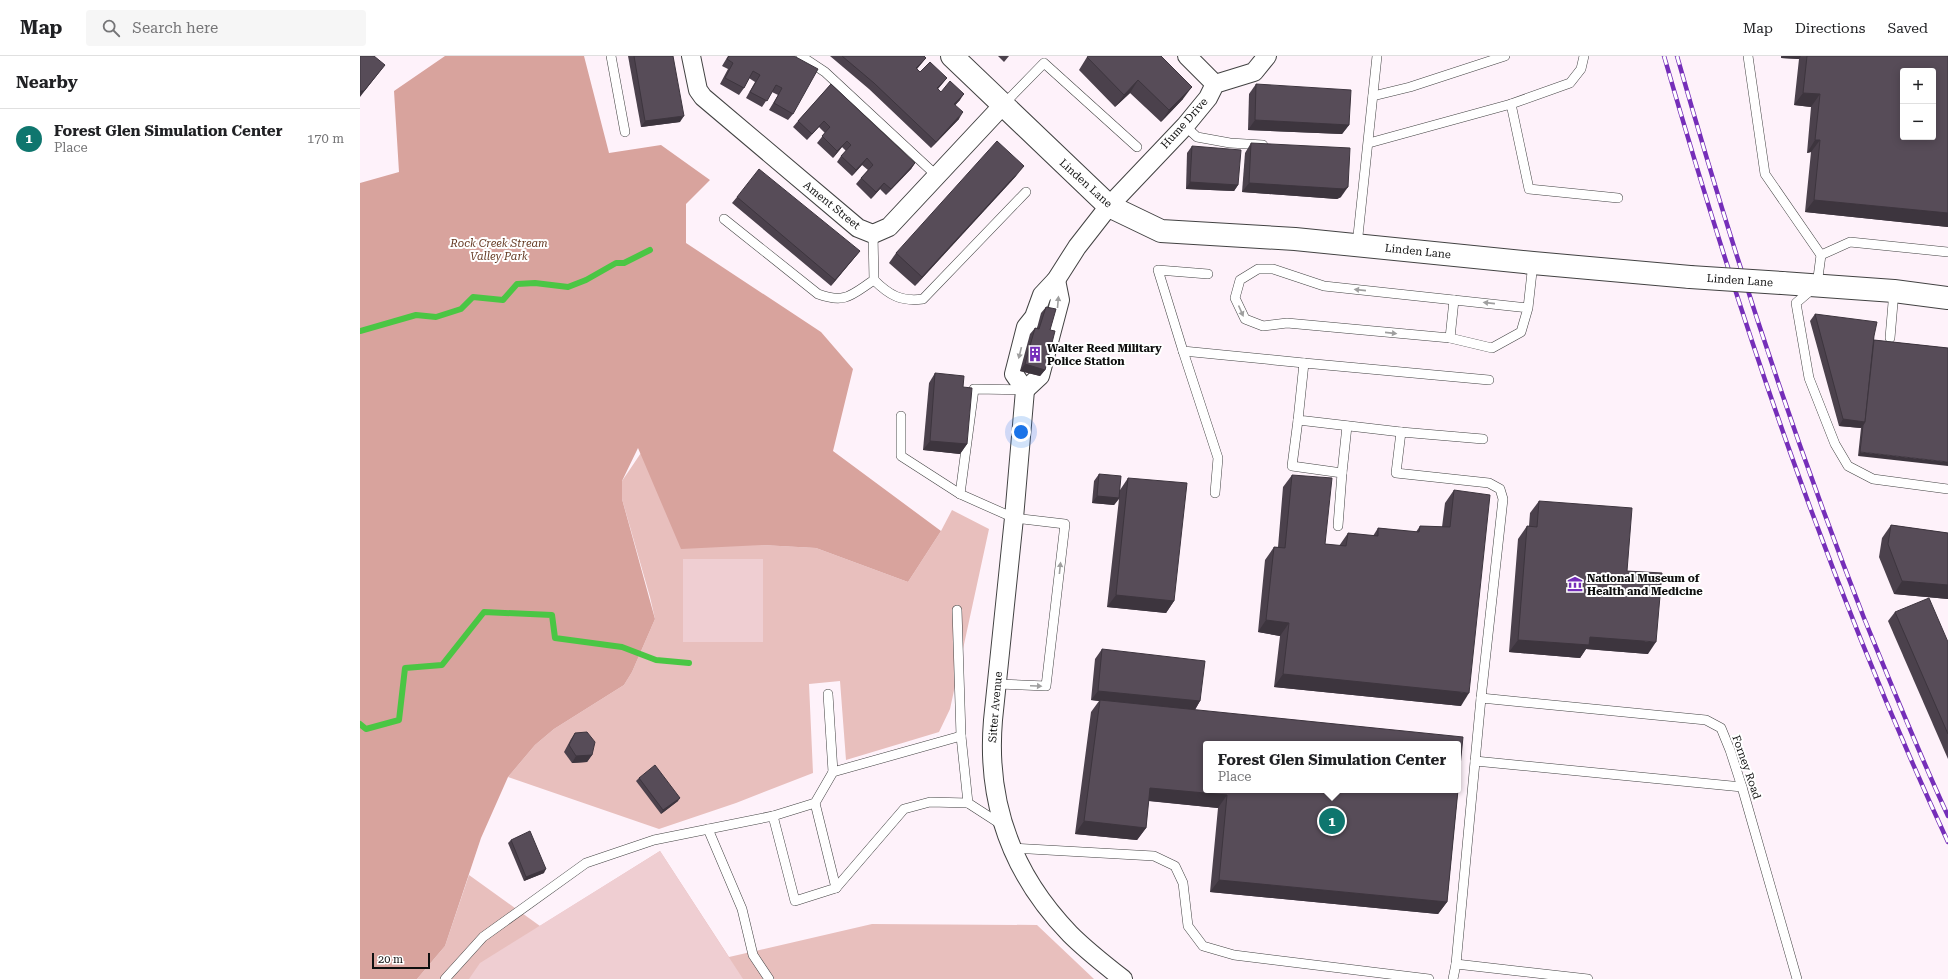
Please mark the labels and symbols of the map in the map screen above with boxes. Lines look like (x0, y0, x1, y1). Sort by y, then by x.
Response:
street label: Hume Drive (1158, 95, 1210, 151)
street label: Linden Lane (1057, 156, 1115, 210)
street label: Ament Street (801, 179, 863, 232)
park label: Rock Creek Stream Valley Park (449, 237, 548, 263)
street label: Linden Lane (1384, 242, 1452, 261)
street label: Linden Lane (1706, 272, 1774, 289)
one-way arrow (1353, 286, 1366, 293)
one-way arrow (1055, 296, 1062, 308)
one-way arrow (1483, 300, 1495, 307)
one-way arrow (1238, 305, 1244, 316)
one-way arrow (1385, 329, 1397, 336)
place label: Walter Reed Military Police Station (1047, 342, 1162, 368)
building icon: Walter Reed Military Police Station (1026, 345, 1044, 363)
one-way arrow (1017, 347, 1023, 359)
your location (1011, 422, 1031, 442)
one-way arrow (1057, 562, 1063, 574)
place label: National Museum of Health and Medicine (1587, 572, 1703, 598)
museum icon: National Museum of Health and Medicine (1566, 575, 1584, 593)
street label: Sitter Avenue (986, 671, 1005, 743)
one-way arrow (1030, 682, 1042, 689)
street label: Forney Road (1730, 734, 1764, 801)
pin: 1 (1319, 806, 1345, 836)
scale bar (372, 951, 430, 970)

